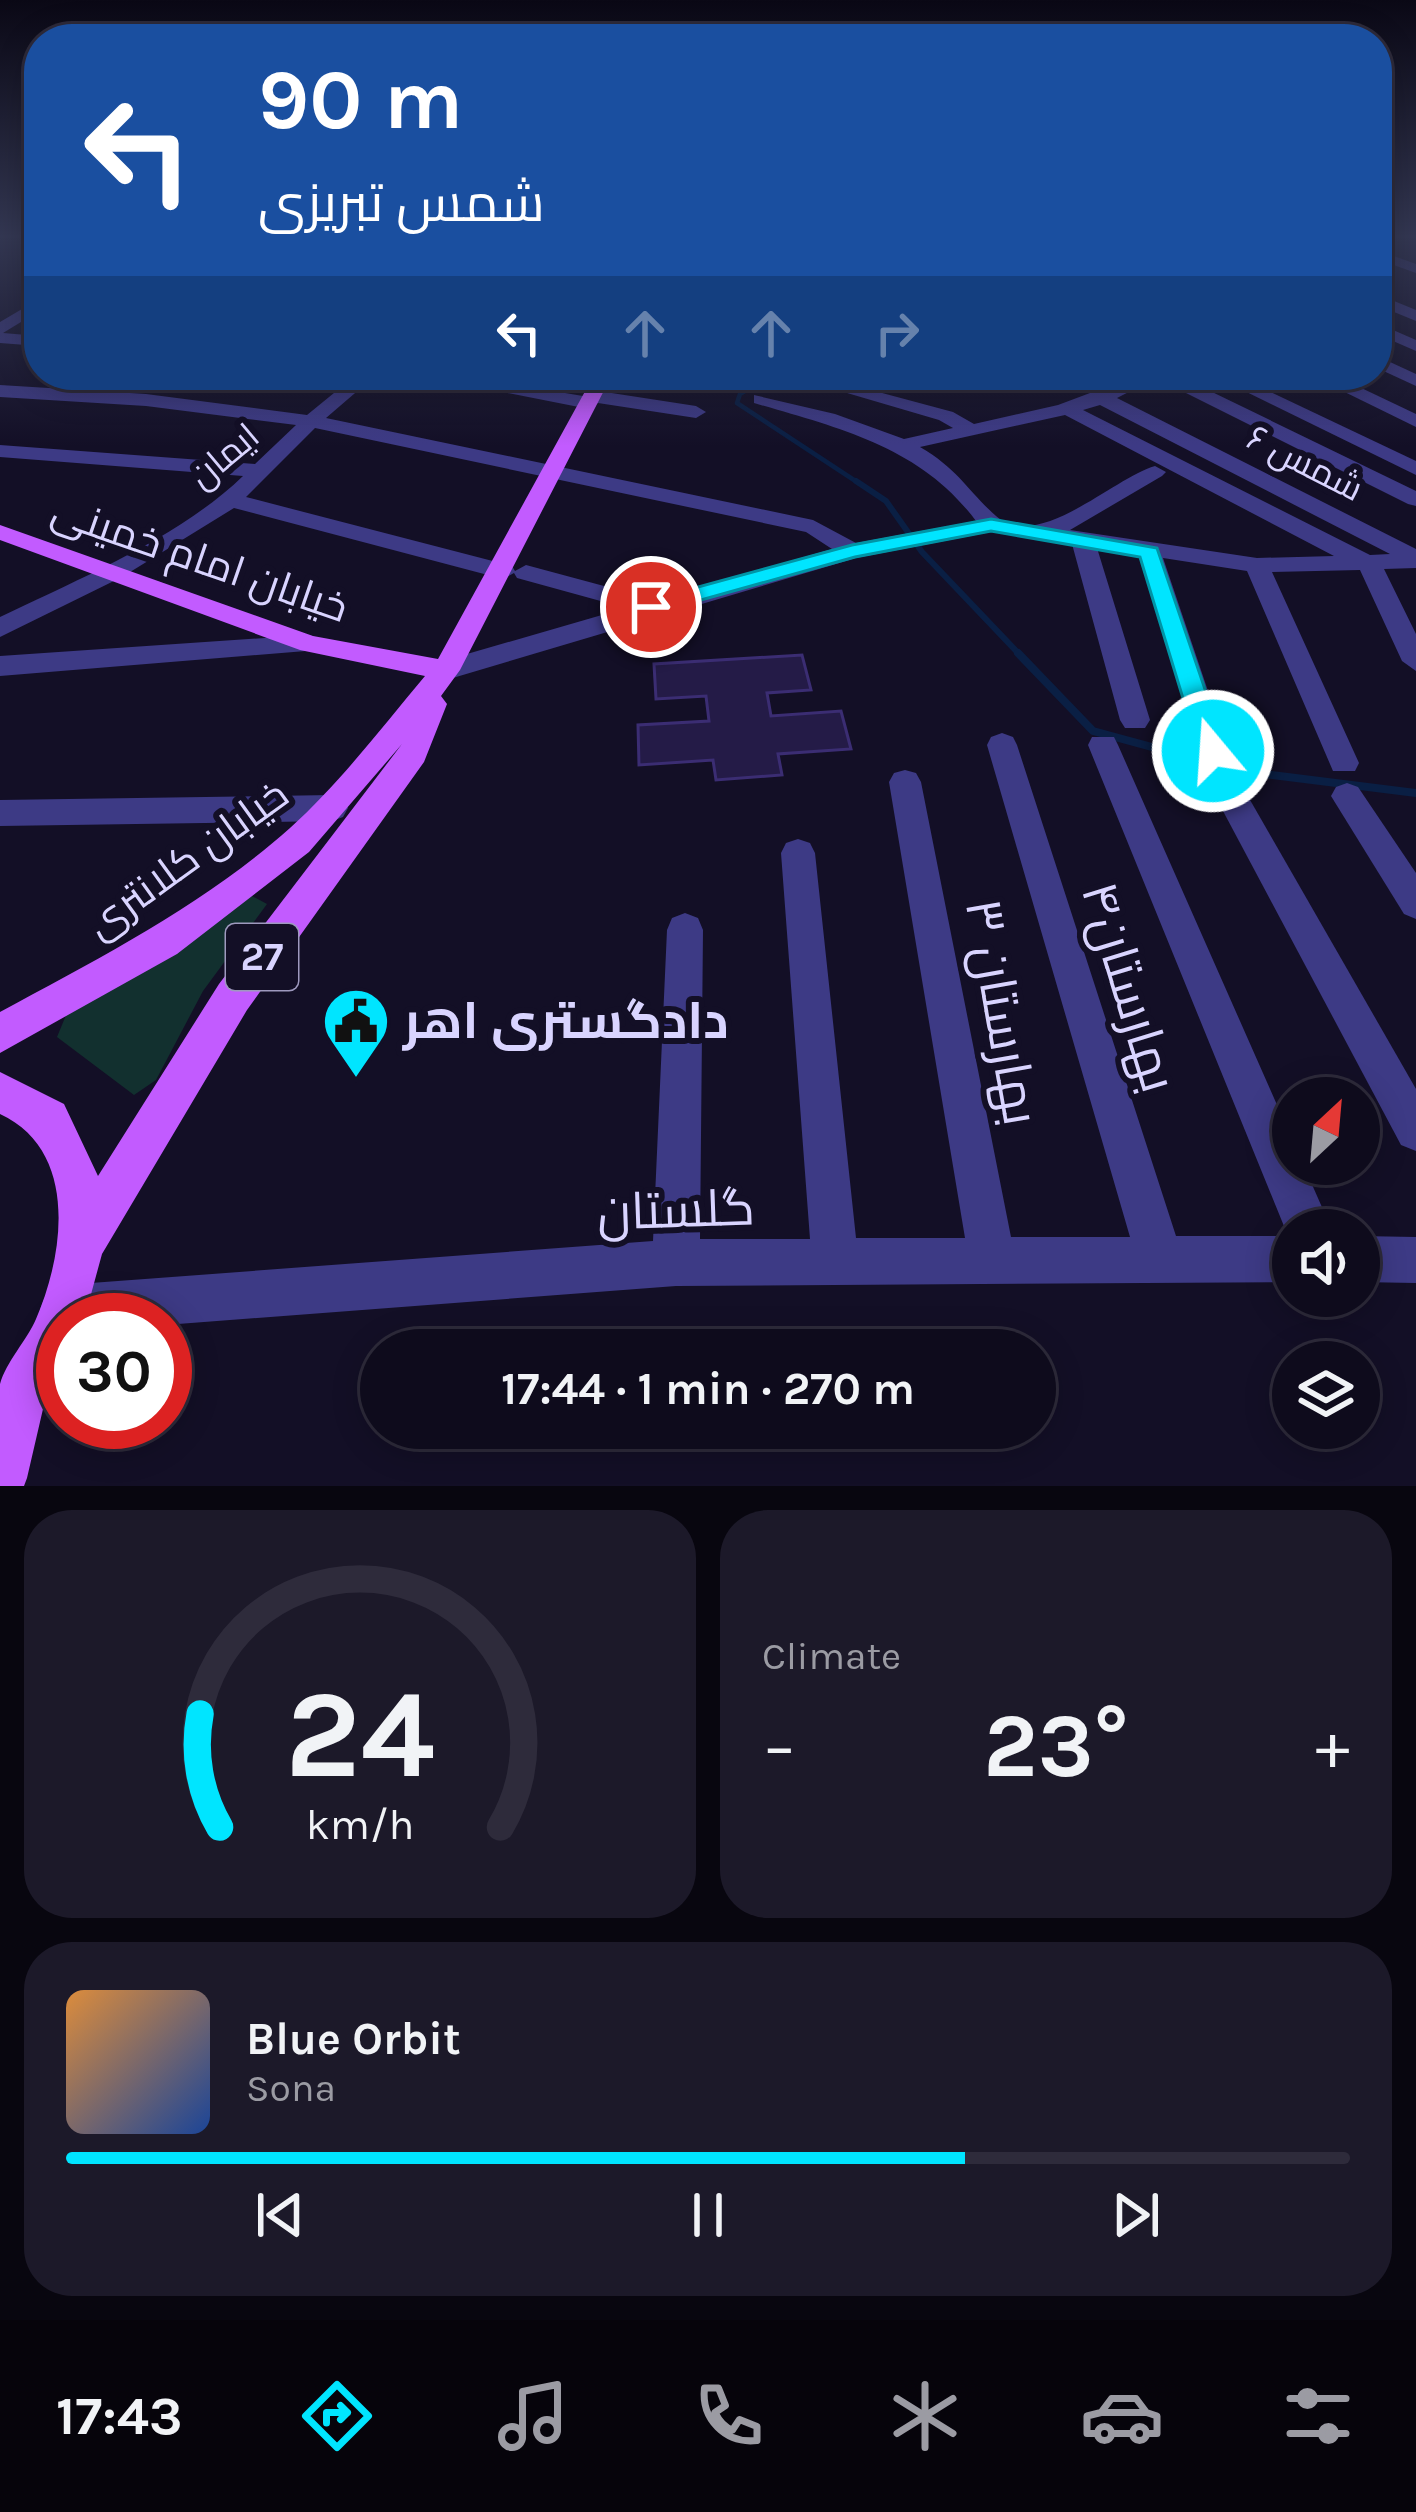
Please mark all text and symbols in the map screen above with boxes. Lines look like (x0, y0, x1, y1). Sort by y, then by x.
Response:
text: 90 m (258, 51, 463, 149)
icon: left (60, 72, 216, 228)
text: شمس تبریزی (258, 171, 545, 235)
icon: left (486, 300, 552, 366)
icon: ahead (612, 300, 678, 366)
icon: ahead (738, 300, 804, 366)
icon: right (864, 300, 930, 366)
street label: ایمان (181, 415, 267, 497)
street label: شمس ۶ (1240, 416, 1370, 510)
street label: خیابان امام خمینی (44, 485, 355, 636)
pin (600, 556, 702, 658)
icon: arrive (618, 574, 684, 640)
position arrow (1150, 688, 1276, 814)
street label: خیابان کلانتری (76, 769, 298, 949)
street label: بهارستان۴ (1069, 875, 1189, 1099)
street label: بهارستان ۳ (953, 894, 1051, 1130)
road number: 27 (226, 924, 298, 990)
public building icon: دادگستری اهر (321, 986, 391, 1080)
place label: دادگستری اهر (401, 991, 729, 1051)
north arrow (1272, 1077, 1380, 1185)
map controls (1272, 1077, 1380, 1449)
street label: گلستان (596, 1177, 756, 1243)
button: sound (1272, 1209, 1380, 1317)
speed limit sign: 30 (36, 1293, 192, 1449)
button: layers (1272, 1341, 1380, 1449)
text: 17:44 · 1 min · 270 m (501, 1363, 915, 1415)
text: Climate (762, 1633, 901, 1679)
text: 24 (285, 1662, 435, 1807)
text: 23° (983, 1693, 1129, 1799)
text: − (762, 1707, 797, 1785)
text: + (1315, 1707, 1350, 1785)
text: km/h (306, 1800, 414, 1850)
text: Blue Orbit (246, 2013, 461, 2065)
text: Sona (246, 2065, 336, 2111)
icon: previous (247, 2182, 313, 2248)
icon: pause (675, 2182, 741, 2248)
icon: next (1103, 2182, 1169, 2248)
icon: directions (295, 2374, 379, 2458)
icon: music (491, 2374, 575, 2458)
icon: phone (687, 2374, 771, 2458)
icon: climate (883, 2374, 967, 2458)
icon: car (1080, 2374, 1164, 2458)
icon: filters (1276, 2374, 1360, 2458)
text: 17:43 (56, 2384, 183, 2448)

